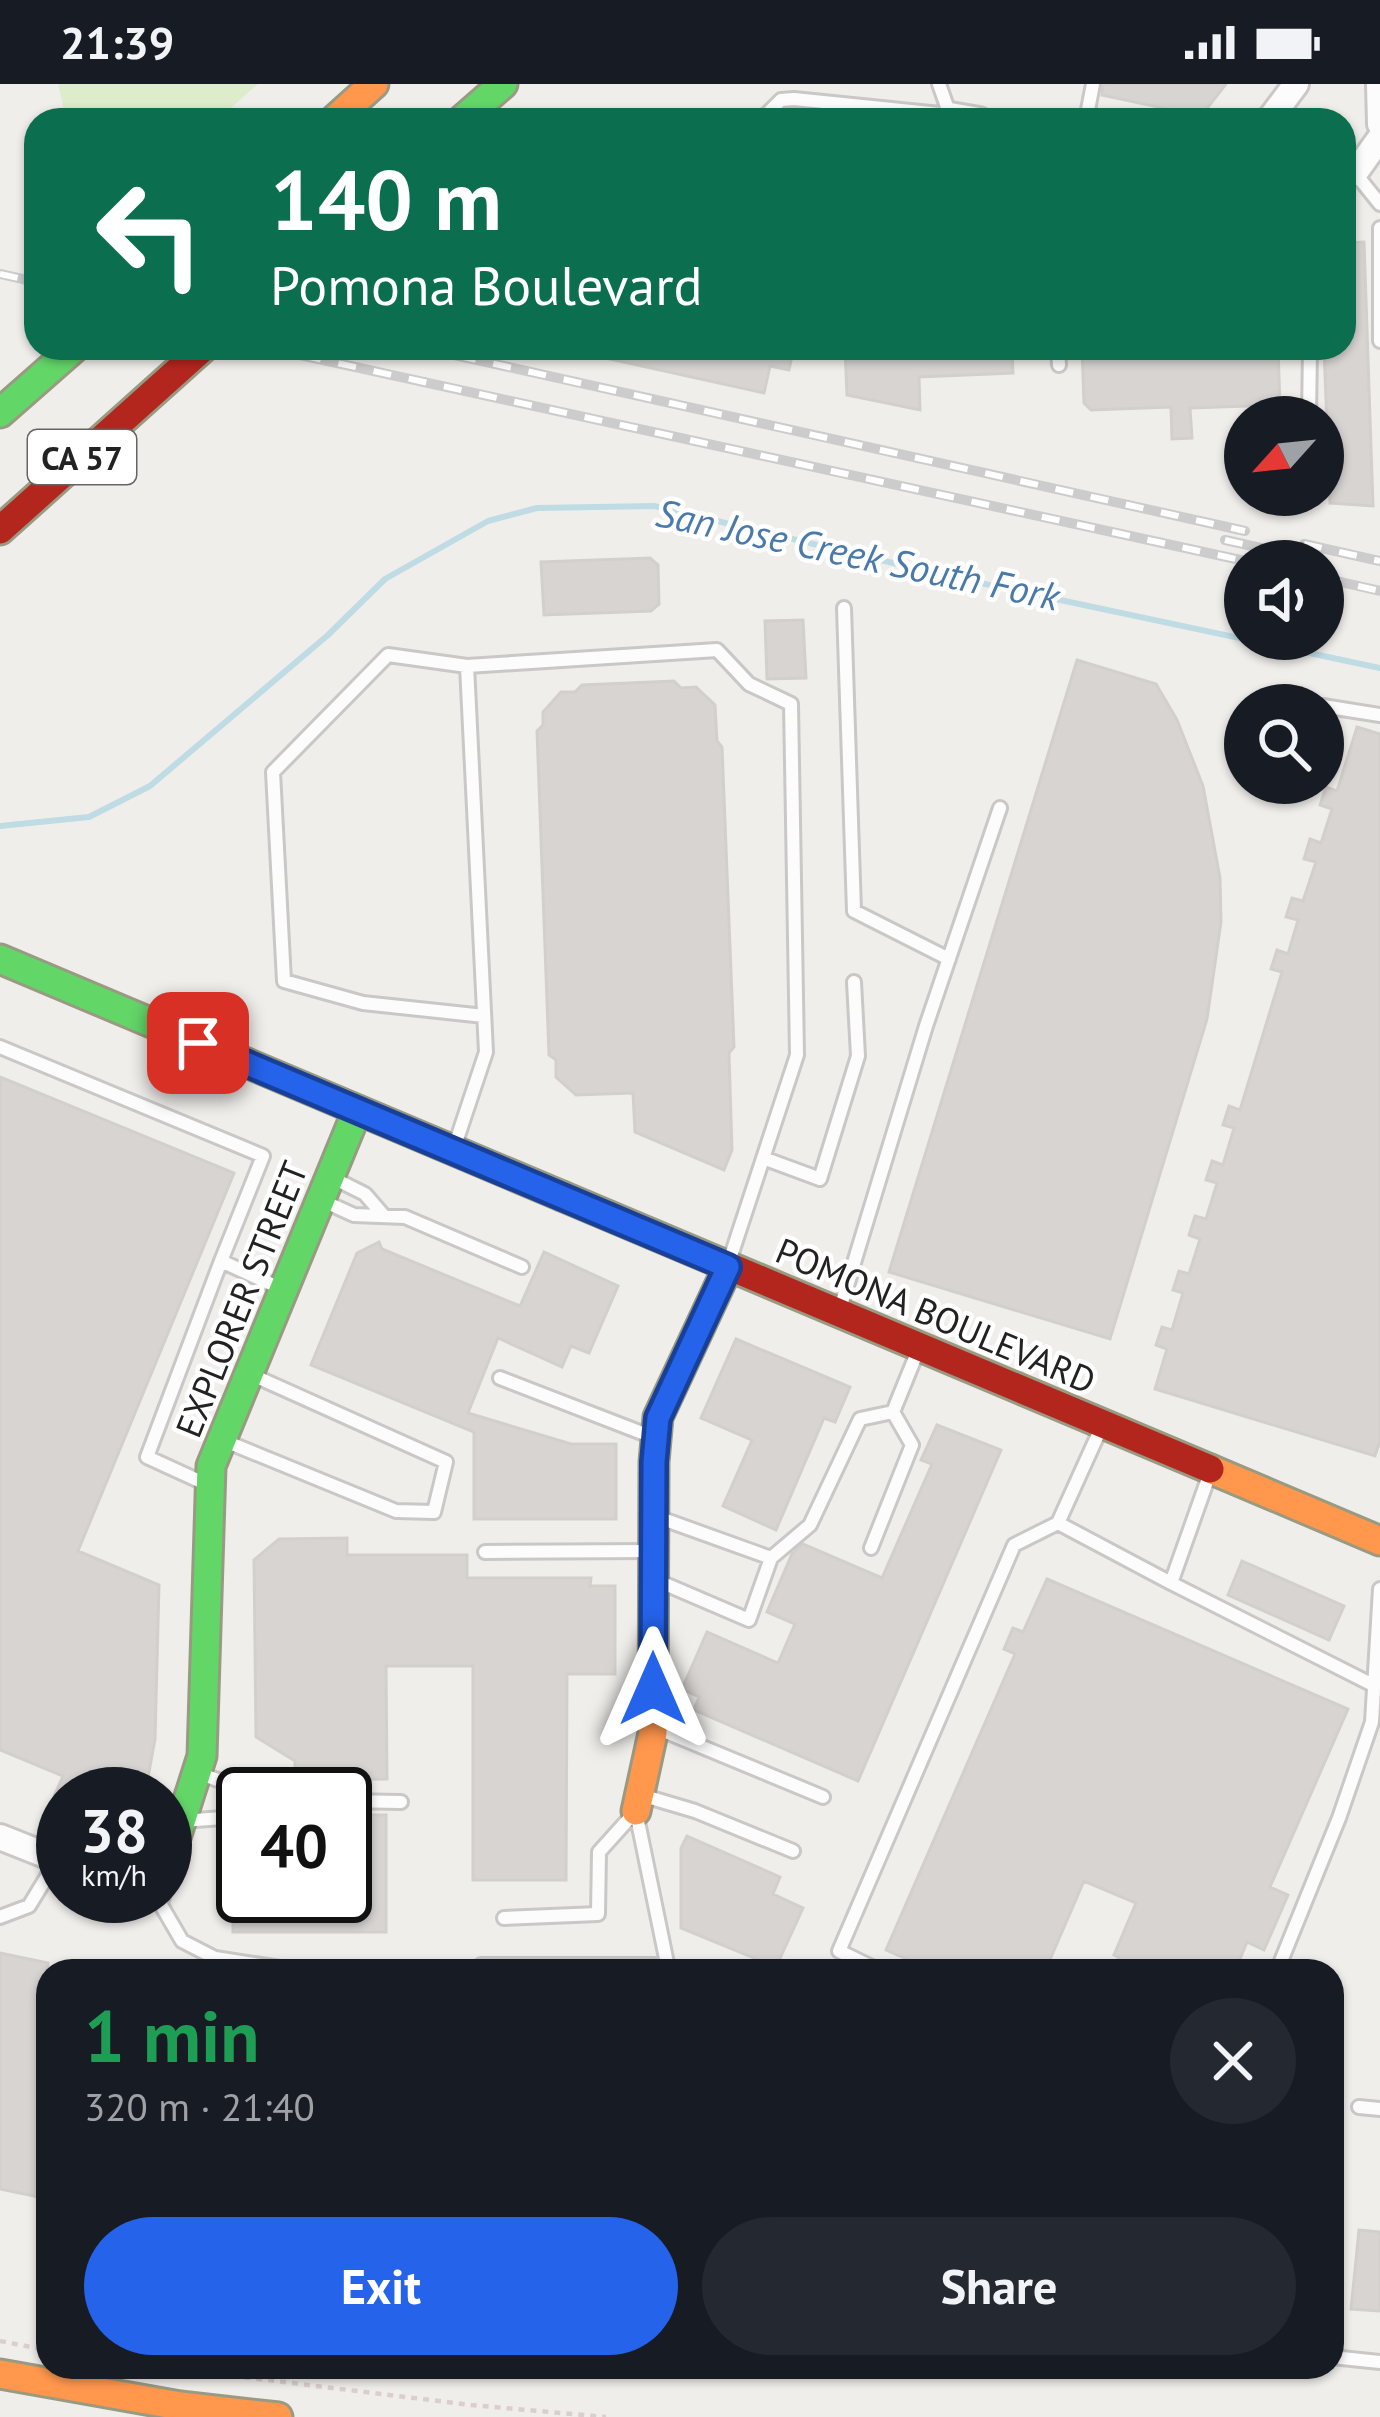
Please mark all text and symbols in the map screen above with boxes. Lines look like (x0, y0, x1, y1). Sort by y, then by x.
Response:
text: 21:39 (60, 13, 174, 71)
text: 140 m (270, 144, 502, 253)
icon: left (72, 156, 228, 312)
text: Pomona Boulevard (270, 250, 703, 320)
north arrow (1224, 396, 1344, 516)
map controls (1224, 396, 1344, 804)
road number: CA 57 (28, 430, 136, 484)
water label: San Jose Creek South Fork (652, 486, 1066, 622)
button: sound (1224, 540, 1344, 660)
button: search (1224, 684, 1344, 804)
pin (147, 992, 249, 1094)
icon: arrive (165, 1010, 231, 1076)
street label: EXPLORER STREET (164, 1154, 318, 1444)
street label: POMONA BOULEVARD (769, 1226, 1103, 1404)
position arrow (590, 1626, 716, 1752)
speed limit sign: 40 (216, 1767, 372, 1923)
text: 38 (80, 1791, 148, 1869)
text: km/h (81, 1855, 147, 1894)
text: 1 min (84, 1989, 260, 2082)
button: close (1170, 1998, 1296, 2124)
text: 320 m · 21:40 (84, 2081, 315, 2132)
button: Exit (84, 2217, 678, 2355)
button: Share (702, 2217, 1296, 2355)

